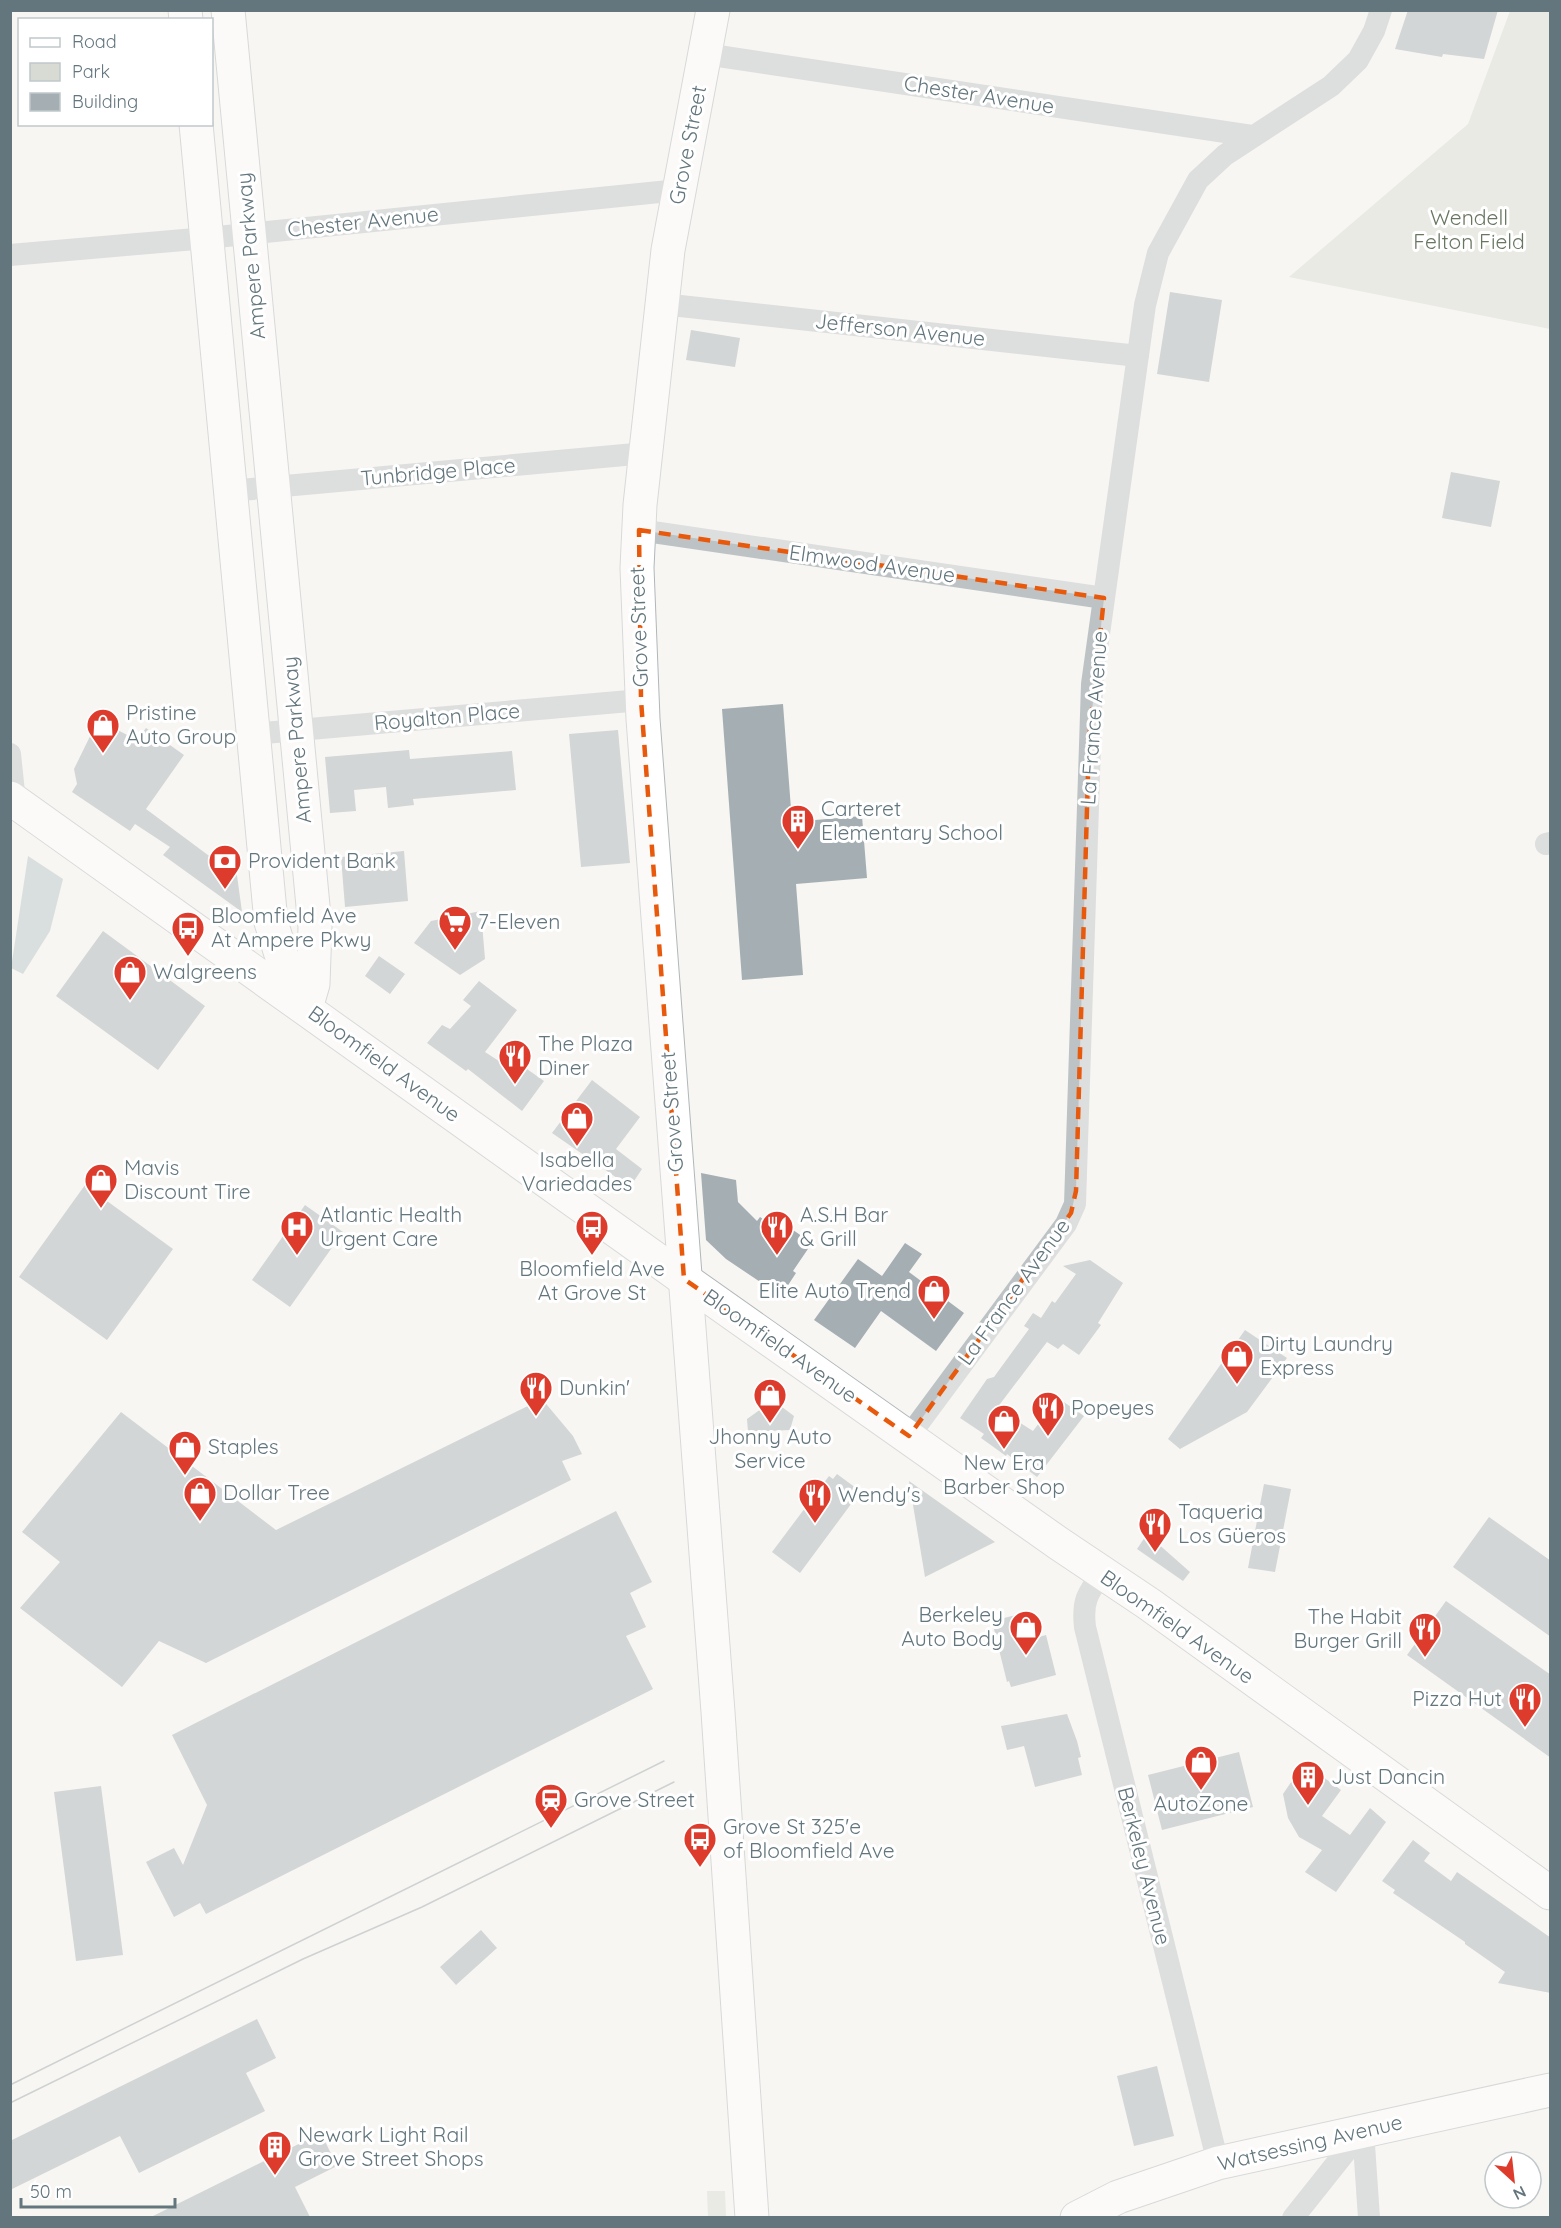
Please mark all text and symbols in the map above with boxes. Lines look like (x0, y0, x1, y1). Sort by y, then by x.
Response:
legend (18, 18, 213, 126)
text: Road (72, 30, 117, 53)
text: Park (72, 60, 110, 83)
street label: Chester Avenue (902, 69, 1056, 119)
street label: Grove Street (663, 83, 711, 207)
text: Building (72, 90, 138, 113)
street label: Ampere Parkway (230, 171, 270, 341)
street label: Chester Avenue (286, 200, 440, 242)
park label: Wendell Felton Field (1413, 204, 1525, 254)
street label: Jefferson Avenue (814, 307, 987, 351)
street label: Tunbridge Place (359, 451, 516, 491)
street label: Elmwood Avenue (787, 538, 957, 588)
street label: Grove Street (623, 566, 653, 688)
street label: La France Avenue (1074, 630, 1112, 806)
street label: Ampere Parkway (276, 655, 316, 825)
street label: Royalton Place (373, 697, 521, 735)
place label: Pristine Auto Group (126, 699, 236, 749)
shop icon: Pristine Auto Group (85, 707, 121, 754)
place label: Carteret Elementary School (821, 795, 1003, 845)
building icon: Carteret Elementary School (780, 803, 816, 850)
bank icon: Provident Bank (207, 843, 243, 890)
place label: Provident Bank (248, 847, 396, 873)
place label: Bloomfield Ave At Ampere Pkwy (211, 902, 371, 952)
supermarket icon: 7-Eleven (437, 904, 473, 951)
place label: 7-Eleven (478, 908, 560, 934)
bus stop icon: Bloomfield Ave At Ampere Pkwy (170, 910, 206, 957)
shop icon: Walgreens (112, 954, 148, 1001)
place label: Walgreens (153, 958, 257, 984)
street label: Bloomfield Avenue (304, 999, 466, 1127)
place label: The Plaza Diner (538, 1030, 633, 1080)
restaurant icon: The Plaza Diner (497, 1038, 533, 1085)
street label: Grove Street (654, 1051, 688, 1173)
shop icon: Isabella Variedades (559, 1100, 595, 1147)
place label: Isabella Variedades (522, 1146, 632, 1196)
place label: Mavis Discount Tire (124, 1154, 251, 1204)
shop icon: Mavis Discount Tire (83, 1162, 119, 1209)
place label: Atlantic Health Urgent Care (320, 1201, 462, 1251)
place label: A.S.H Bar & Grill (800, 1201, 888, 1251)
hospital icon: Atlantic Health Urgent Care (279, 1209, 315, 1256)
bus stop icon: Bloomfield Ave At Grove St (574, 1209, 610, 1256)
restaurant icon: A.S.H Bar & Grill (759, 1209, 795, 1256)
street label: La France Avenue (951, 1213, 1075, 1370)
place label: Bloomfield Ave At Grove St (519, 1255, 665, 1305)
shop icon: Elite Auto Trend (916, 1273, 952, 1320)
place label: Elite Auto Trend (759, 1277, 911, 1303)
street label: Bloomfield Avenue (699, 1282, 862, 1408)
place label: Dirty Laundry Express (1260, 1330, 1393, 1380)
shop icon: Dirty Laundry Express (1219, 1338, 1255, 1385)
restaurant icon: Dunkin' (518, 1370, 554, 1417)
place label: Dunkin' (559, 1374, 630, 1400)
shop icon: Jhonny Auto Service (752, 1377, 788, 1424)
restaurant icon: Popeyes (1030, 1390, 1066, 1437)
place label: Popeyes (1071, 1394, 1154, 1420)
shop icon: New Era Barber Shop (986, 1403, 1022, 1450)
place label: Jhonny Auto Service (708, 1423, 832, 1473)
shop icon: Staples (167, 1429, 203, 1476)
place label: Staples (208, 1433, 279, 1459)
place label: New Era Barber Shop (943, 1449, 1065, 1499)
shop icon: Dollar Tree (182, 1475, 218, 1522)
restaurant icon: Wendy's (797, 1477, 833, 1524)
place label: Dollar Tree (223, 1479, 330, 1505)
place label: Wendy's (838, 1481, 921, 1507)
place label: Taqueria Los Güeros (1178, 1498, 1286, 1548)
restaurant icon: Taqueria Los Güeros (1137, 1506, 1173, 1553)
street label: Bloomfield Avenue (1096, 1563, 1259, 1689)
place label: Berkeley Auto Body (901, 1601, 1003, 1651)
place label: The Habit Burger Grill (1293, 1603, 1402, 1653)
shop icon: Berkeley Auto Body (1008, 1609, 1044, 1656)
restaurant icon: The Habit Burger Grill (1407, 1611, 1443, 1658)
restaurant icon: Pizza Hut (1507, 1681, 1543, 1728)
place label: Pizza Hut (1412, 1685, 1502, 1711)
shop icon: AutoZone (1183, 1744, 1219, 1791)
building icon: Just Dancin (1290, 1759, 1326, 1806)
place label: Just Dancin (1331, 1763, 1445, 1789)
station icon: Grove Street (533, 1782, 569, 1829)
street label: Berkeley Avenue (1113, 1784, 1177, 1948)
place label: Grove Street (574, 1786, 695, 1812)
place label: AutoZone (1154, 1790, 1248, 1816)
place label: Grove St 325'e of Bloomfield Ave (723, 1813, 895, 1863)
bus stop icon: Grove St 325'e of Bloomfield Ave (682, 1821, 718, 1868)
street label: Watsessing Avenue (1215, 2108, 1405, 2176)
place label: Newark Light Rail Grove Street Shops (298, 2121, 484, 2171)
building icon: Newark Light Rail Grove Street Shops (257, 2129, 293, 2176)
north arrow (1483, 2150, 1543, 2210)
scale bar (21, 2171, 176, 2209)
text: 50 m (30, 2180, 72, 2203)
text: N (1510, 2182, 1530, 2205)

